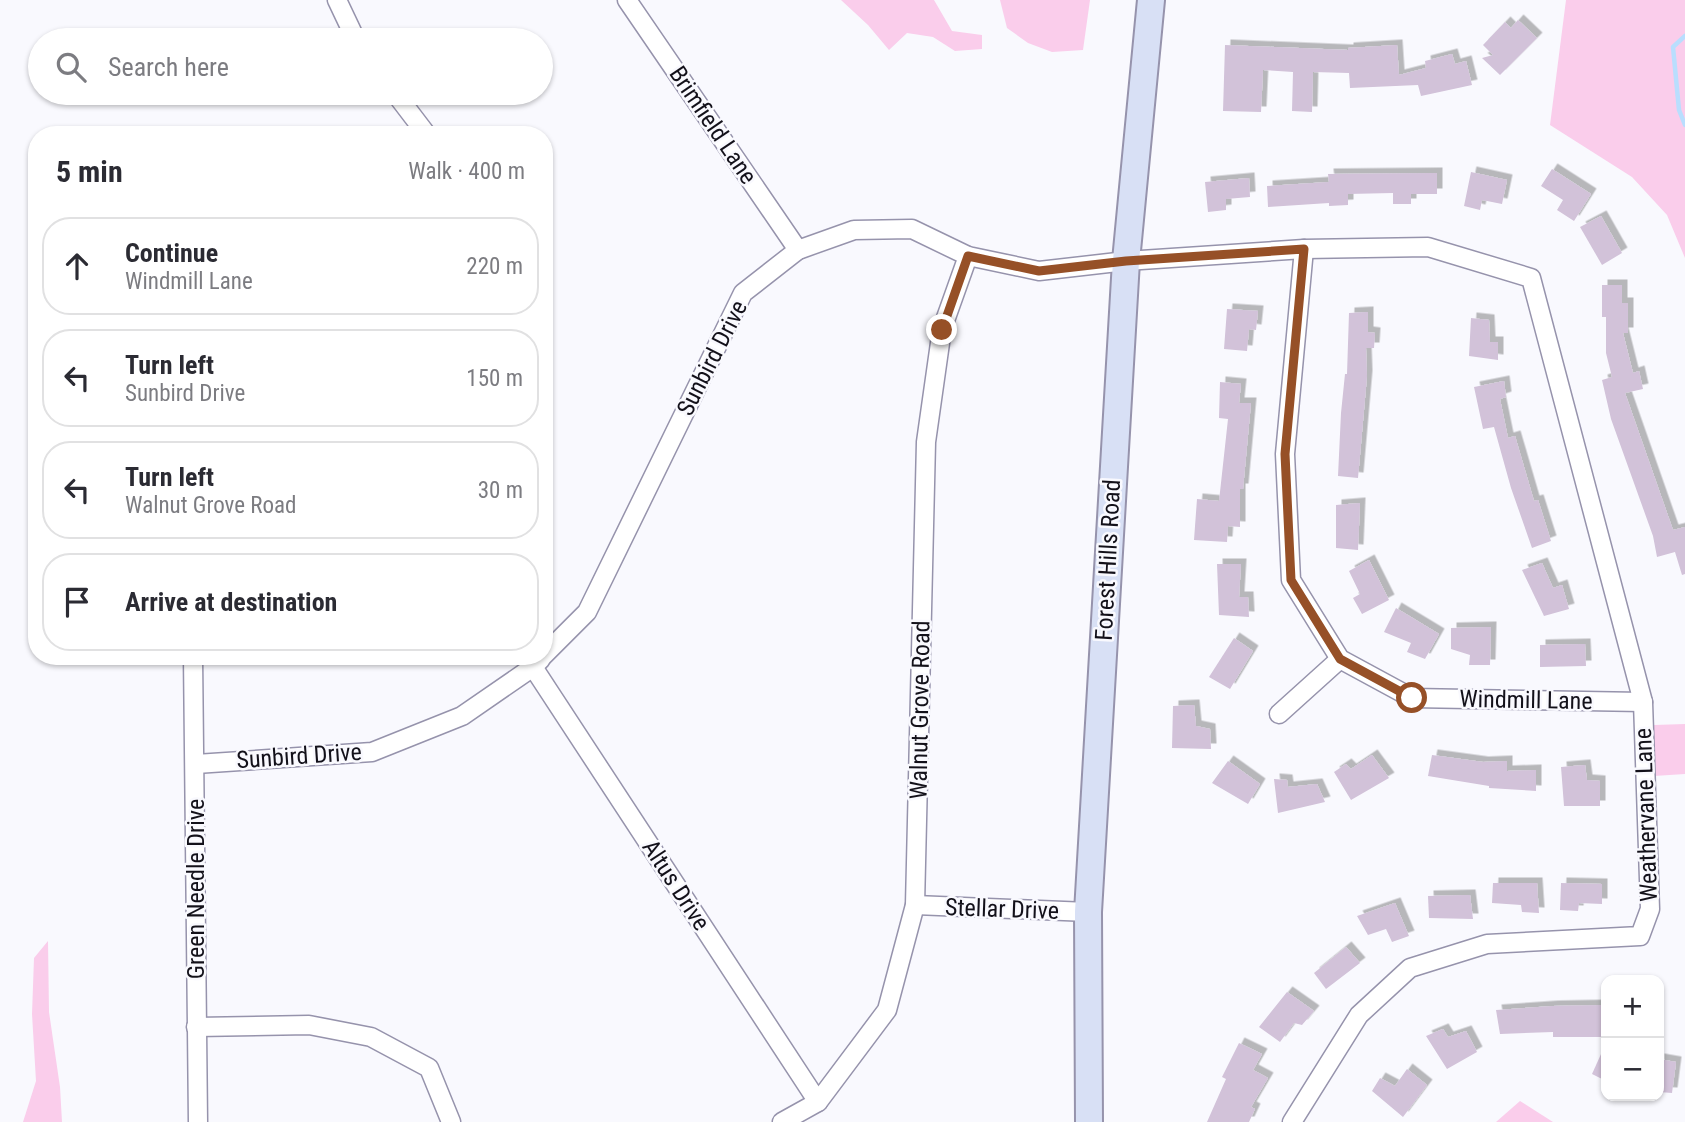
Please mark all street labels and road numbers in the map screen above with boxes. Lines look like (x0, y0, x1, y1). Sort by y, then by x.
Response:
street label: Brimfield Lane (663, 61, 763, 189)
street label: Sunbird Drive (671, 296, 753, 420)
street label: Forest Hills Road (1090, 479, 1126, 641)
street label: Walnut Grove Road (904, 620, 936, 800)
street label: Windmill Lane (1459, 685, 1593, 715)
street label: Weathervane Lane (1629, 728, 1663, 902)
street label: Sunbird Drive (235, 738, 363, 774)
street label: Green Needle Drive (182, 799, 210, 979)
street label: Altus Drive (636, 834, 716, 936)
street label: Stellar Drive (945, 893, 1059, 925)

